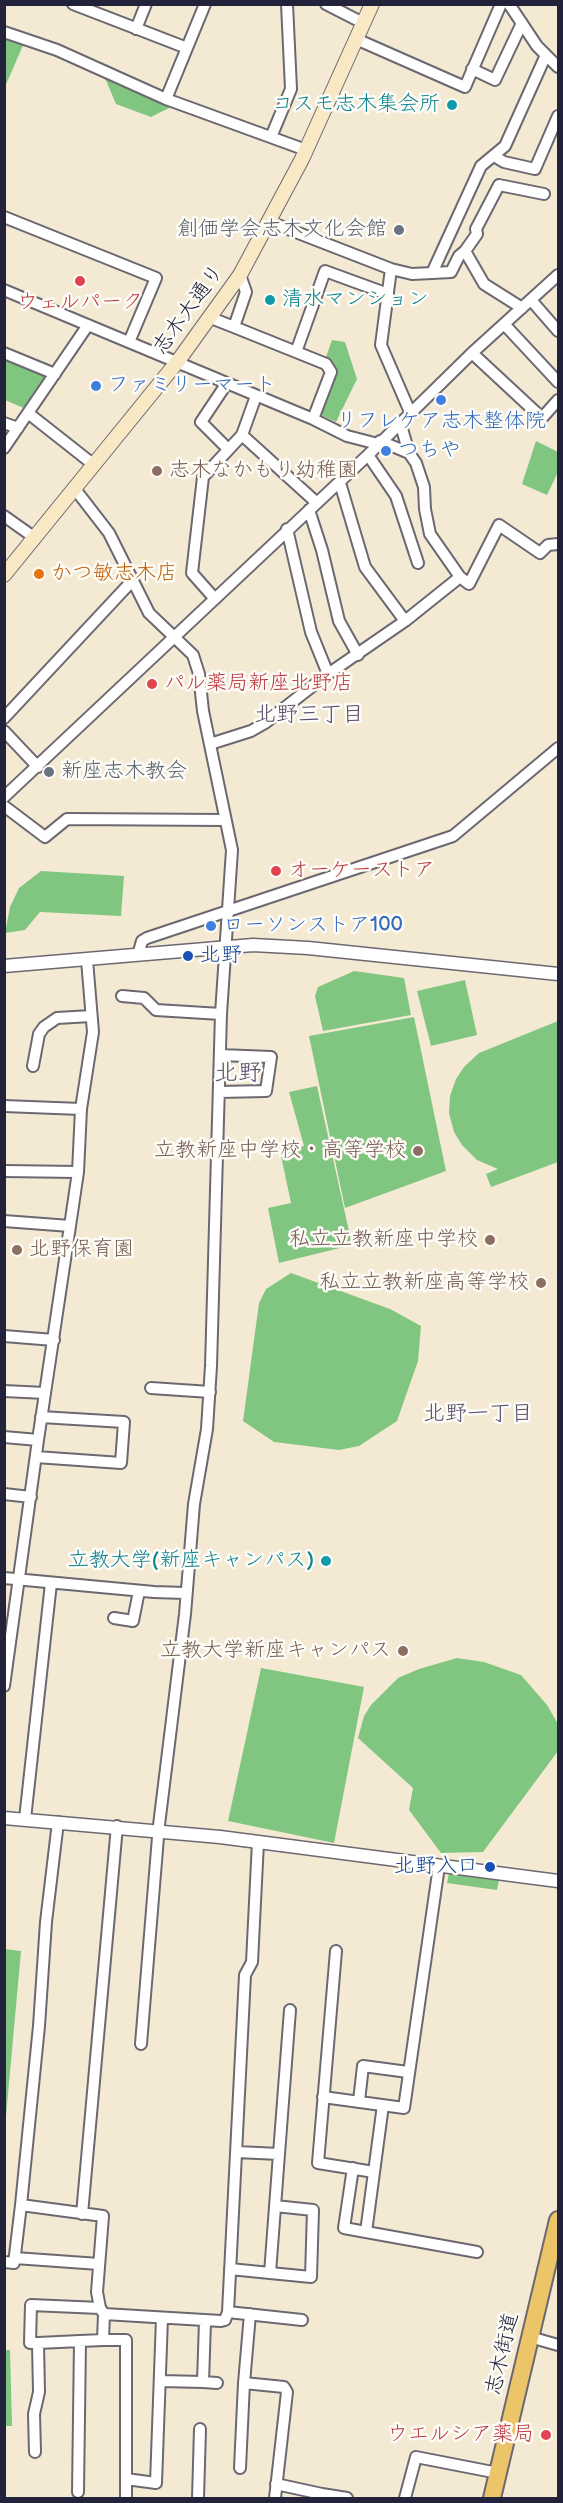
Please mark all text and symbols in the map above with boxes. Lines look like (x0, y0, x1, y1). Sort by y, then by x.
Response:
place label: コスモ志木集会所 (272, 92, 440, 118)
marker: コスモ志木集会所 (445, 98, 459, 112)
place label: 創価学会志木文化会館 (177, 217, 387, 243)
marker: 創価学会志木文化会館 (392, 223, 406, 237)
street label: 志木大通り (148, 260, 230, 360)
marker: ウェルパーク (73, 274, 87, 288)
place label: 清水マンション (282, 287, 429, 313)
place label: ウェルパーク (17, 290, 143, 316)
marker: 清水マンション (263, 293, 277, 307)
place label: ファミリーマート (108, 373, 276, 399)
marker: ファミリーマート (89, 379, 103, 393)
marker: リフレケア志木整体院 (434, 393, 448, 407)
place label: リフレケア志木整体院 (336, 409, 546, 435)
place label: つちや (398, 438, 461, 464)
marker: つちや (379, 444, 393, 458)
place label: 志木なかもり幼稚園 (169, 458, 358, 484)
marker: 志木なかもり幼稚園 (150, 464, 164, 478)
place label: かつ敏志木店 (51, 561, 177, 587)
marker: かつ敏志木店 (32, 567, 46, 581)
place label: パル薬局新座北野店 (164, 671, 353, 697)
marker: パル薬局新座北野店 (145, 677, 159, 691)
district label: 北野三丁目 (254, 702, 364, 728)
place label: 新座志木教会 (61, 759, 187, 785)
marker: 新座志木教会 (42, 765, 56, 779)
place label: オーケーストア (288, 858, 435, 884)
marker: オーケーストア (269, 864, 283, 878)
place label: ローソンストア100 (223, 913, 403, 939)
marker: ローソンストア100 (204, 919, 218, 933)
place label: 北野 (200, 943, 242, 969)
marker: 北野 (181, 949, 195, 963)
district label: 北野 (214, 1060, 262, 1088)
place label: 立教新座中学校・高等学校 (154, 1138, 406, 1164)
marker: 立教新座中学校・高等学校 (411, 1144, 425, 1158)
place label: 私立立教新座中学校 (289, 1227, 478, 1253)
marker: 私立立教新座中学校 (483, 1233, 497, 1247)
place label: 北野保育園 (29, 1237, 134, 1263)
marker: 北野保育園 (10, 1243, 24, 1257)
place label: 私立立教新座高等学校 (319, 1270, 529, 1296)
marker: 私立立教新座高等学校 (534, 1276, 548, 1290)
district label: 北野一丁目 (423, 1401, 533, 1427)
place label: 立教大学(新座キャンパス) (68, 1548, 314, 1574)
marker: 立教大学(新座キャンパス) (319, 1554, 333, 1568)
place label: 立教大学新座キャンパス (160, 1638, 391, 1664)
marker: 立教大学新座キャンパス (396, 1644, 410, 1658)
place label: 北野入口 (394, 1854, 478, 1880)
marker: 北野入口 (483, 1860, 497, 1874)
street label: 志木街道 (481, 2310, 525, 2398)
place label: ウエルシア薬局 (387, 2422, 534, 2448)
marker: ウエルシア薬局 (539, 2428, 553, 2442)

